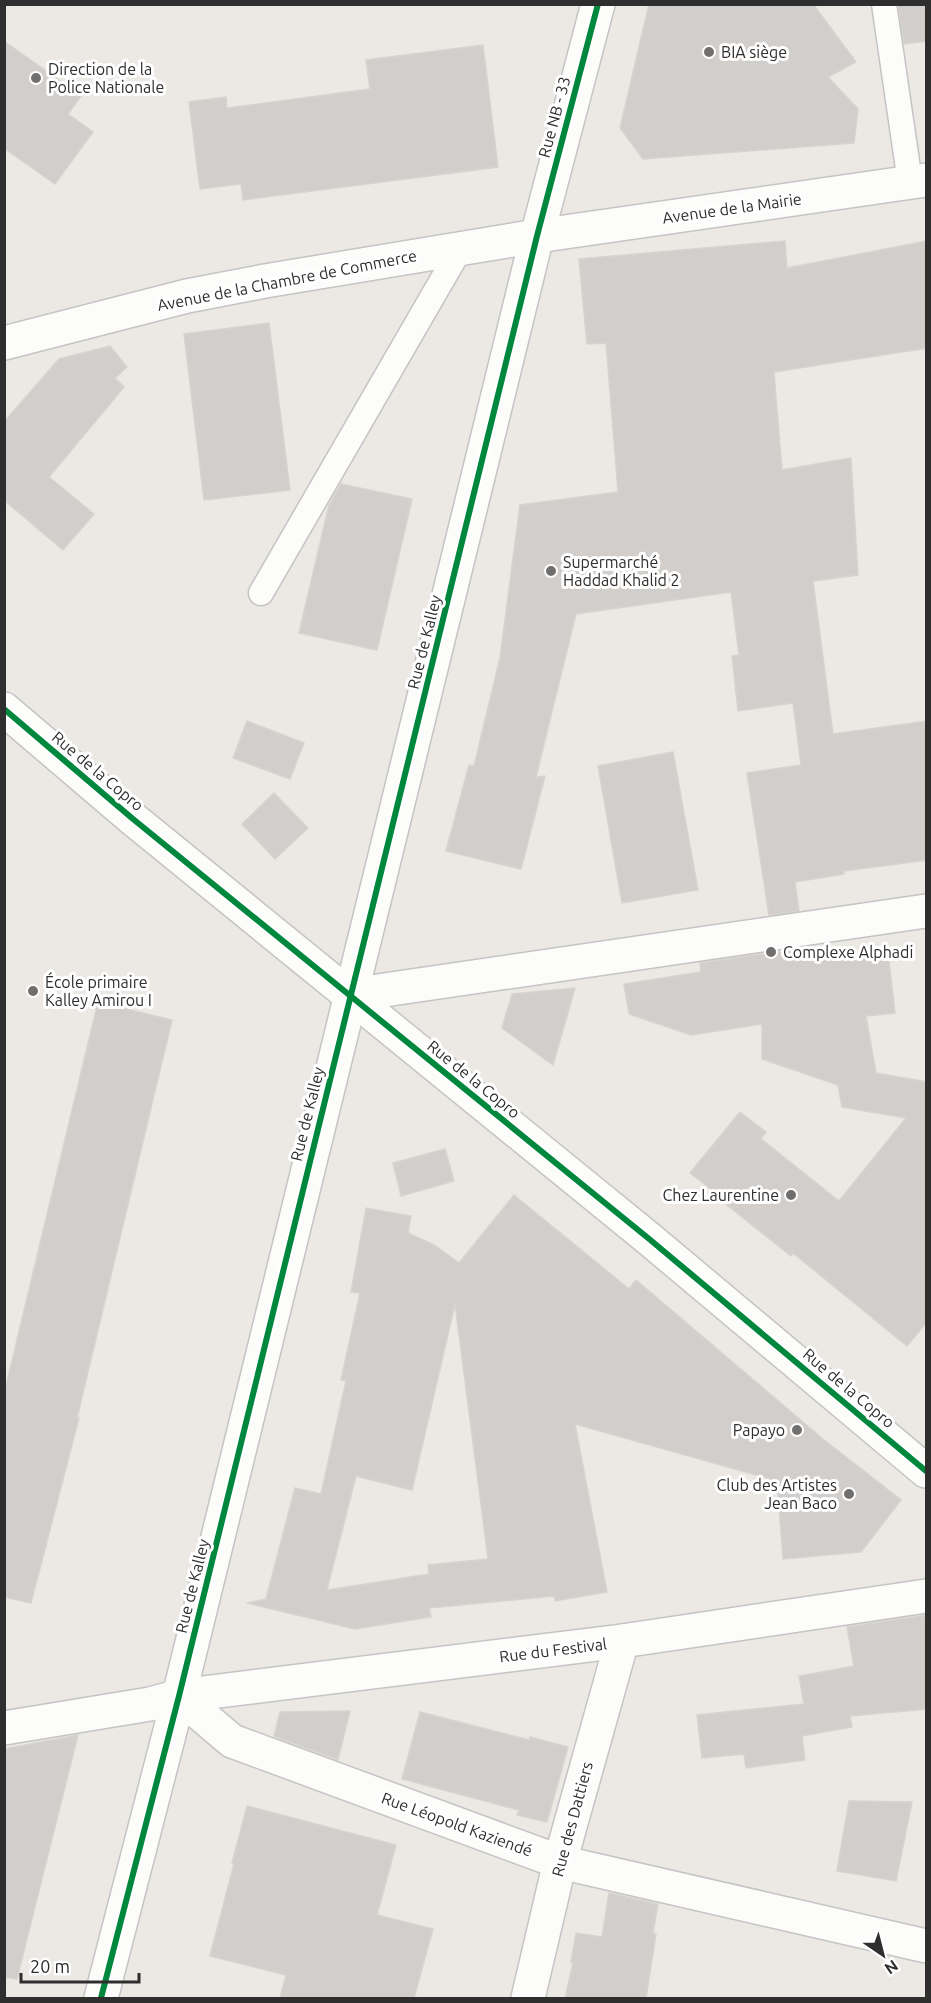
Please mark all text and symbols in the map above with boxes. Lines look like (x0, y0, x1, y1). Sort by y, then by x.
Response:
place label: BIA siège (721, 43, 787, 61)
marker: BIA siège (702, 45, 716, 59)
place label: Direction de la Police Nationale (48, 60, 164, 96)
marker: Direction de la Police Nationale (29, 71, 43, 85)
street label: Rue NB - 33 (535, 74, 573, 160)
street label: Avenue de la Mairie (661, 189, 803, 227)
street label: Avenue de la Chambre de Commerce (156, 246, 418, 314)
place label: Supermarché Haddad Khalid 2 (563, 553, 680, 589)
marker: Supermarché Haddad Khalid 2 (544, 564, 558, 578)
street label: Rue de Kalley (404, 593, 444, 691)
street label: Rue de la Copro (49, 728, 147, 814)
place label: Complexe Alphadi (783, 943, 913, 961)
marker: Complexe Alphadi (764, 945, 778, 959)
place label: École primaire Kalley Amirou I (45, 971, 152, 1009)
marker: École primaire Kalley Amirou I (26, 984, 40, 998)
street label: Rue de la Copro (424, 1036, 524, 1122)
street label: Rue de Kalley (287, 1065, 327, 1163)
place label: Chez Laurentine (663, 1186, 779, 1204)
marker: Chez Laurentine (784, 1188, 798, 1202)
street label: Rue de la Copro (800, 1345, 898, 1431)
place label: Papayo (733, 1421, 785, 1439)
marker: Papayo (790, 1423, 804, 1437)
place label: Club des Artistes Jean Baco (716, 1476, 837, 1512)
marker: Club des Artistes Jean Baco (842, 1487, 856, 1501)
street label: Rue de Kalley (172, 1537, 212, 1635)
street label: Rue du Festival (498, 1634, 608, 1666)
street label: Rue des Dattiers (548, 1760, 596, 1878)
street label: Rue Léopold Kaziendé (379, 1788, 535, 1860)
north arrow (853, 1925, 913, 1985)
scale bar (21, 1946, 140, 1984)
text: 20 m (30, 1956, 70, 1976)
text: N (882, 1956, 902, 1978)

